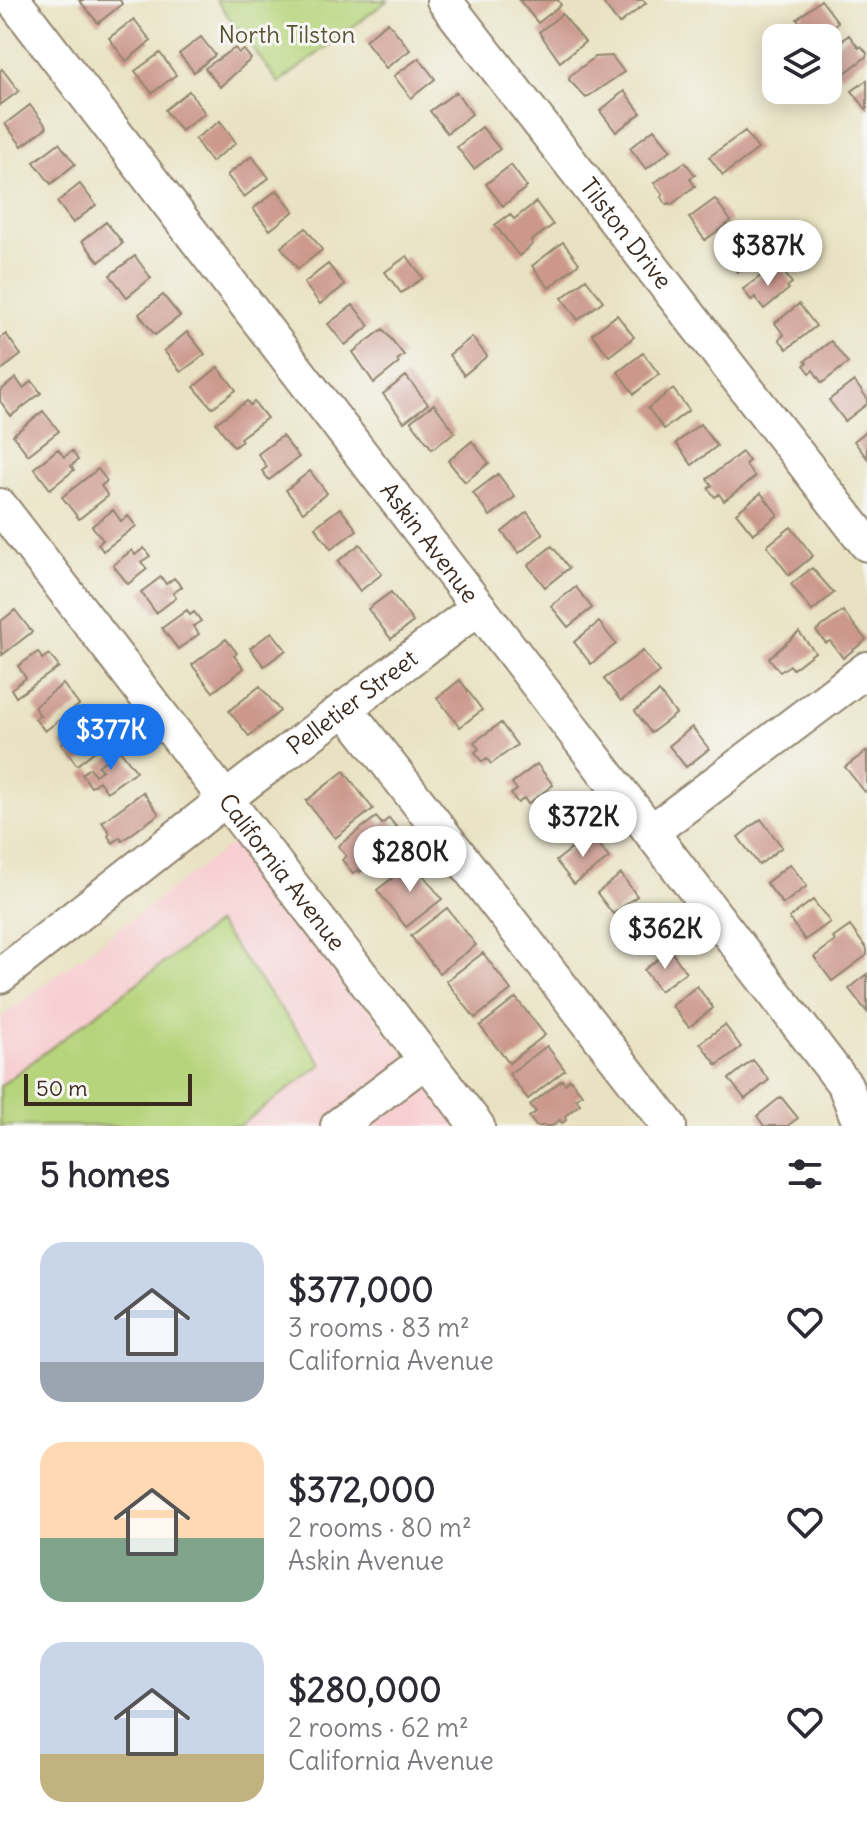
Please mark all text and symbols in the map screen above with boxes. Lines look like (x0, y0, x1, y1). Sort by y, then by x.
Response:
park label: North Tilston (219, 19, 356, 49)
map controls (762, 24, 842, 104)
button: layers (762, 24, 842, 104)
street label: Tilston Drive (574, 172, 679, 294)
pin: $387K (712, 220, 824, 288)
text: $387K (732, 229, 804, 262)
street label: Askin Avenue (374, 476, 486, 608)
street label: Pelletier Street (280, 643, 423, 761)
pin: $377K (55, 704, 167, 772)
text: $377K (76, 713, 146, 746)
street label: California Avenue (213, 787, 352, 956)
pin: $372K (527, 791, 639, 859)
text: $372K (547, 800, 619, 833)
pin: $280K (354, 826, 466, 894)
text: $280K (372, 835, 448, 868)
pin: $362K (609, 903, 721, 971)
text: $362K (628, 912, 702, 945)
scale bar (24, 1070, 192, 1106)
text: 50 m (36, 1074, 88, 1102)
icon: filters (783, 1152, 827, 1196)
text: 5 homes (40, 1153, 170, 1196)
text: $377,000 (288, 1268, 434, 1311)
icon: home (104, 1274, 200, 1370)
icon: heart (783, 1300, 827, 1344)
text: 3 rooms · 83 m² (288, 1311, 470, 1344)
text: California Avenue (288, 1344, 494, 1377)
text: $372,000 (288, 1468, 436, 1511)
icon: home (104, 1474, 200, 1570)
icon: heart (783, 1500, 827, 1544)
text: 2 rooms · 80 m² (288, 1511, 472, 1544)
text: Askin Avenue (288, 1544, 444, 1577)
text: $280,000 (288, 1668, 442, 1711)
icon: home (104, 1674, 200, 1770)
icon: heart (783, 1700, 827, 1744)
text: 2 rooms · 62 m² (288, 1711, 469, 1744)
text: California Avenue (288, 1744, 494, 1777)

